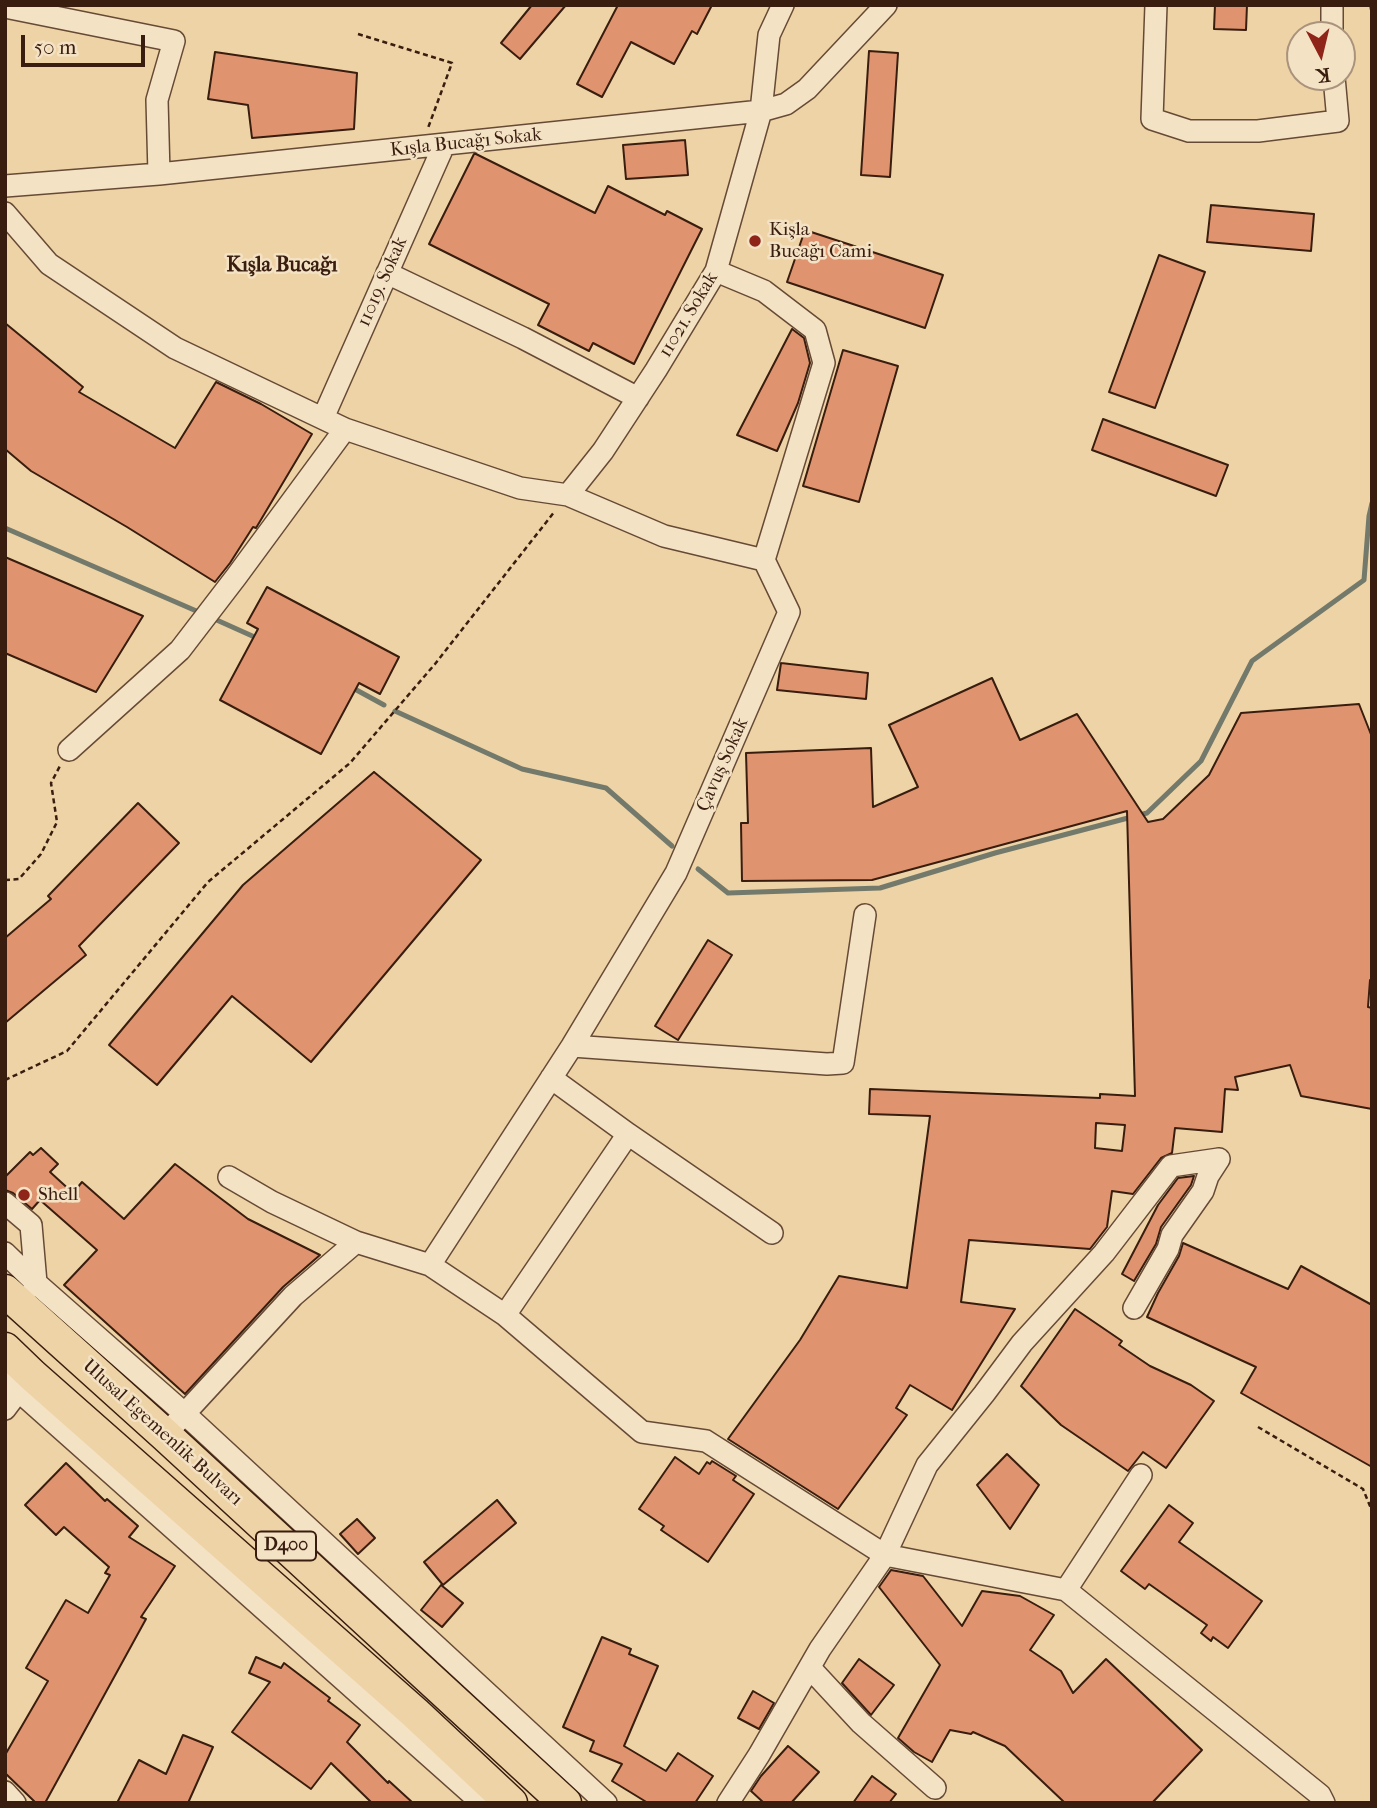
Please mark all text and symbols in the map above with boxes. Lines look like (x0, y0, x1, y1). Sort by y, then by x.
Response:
scale bar (24, 21, 149, 65)
north arrow (1286, 21, 1356, 91)
text: 50 m (34, 35, 77, 59)
text: K (1315, 63, 1332, 87)
street label: Kışla Bucağı Sokak (389, 124, 543, 162)
place label: Kişla Bucağı Cami (769, 219, 872, 263)
marker: Kişla Bucağı Cami (747, 233, 763, 249)
street label: 11019. Sokak (353, 234, 413, 330)
district label: Kışla Bucağı (226, 253, 338, 279)
street label: 11021. Sokak (655, 268, 723, 362)
street label: Çavuş Sokak (692, 715, 754, 815)
place label: Shell (38, 1184, 78, 1206)
marker: Shell (16, 1187, 32, 1203)
street label: Ulusal Egemenlik Bulvarı (77, 1355, 247, 1511)
road number: D400 (256, 1532, 316, 1560)

